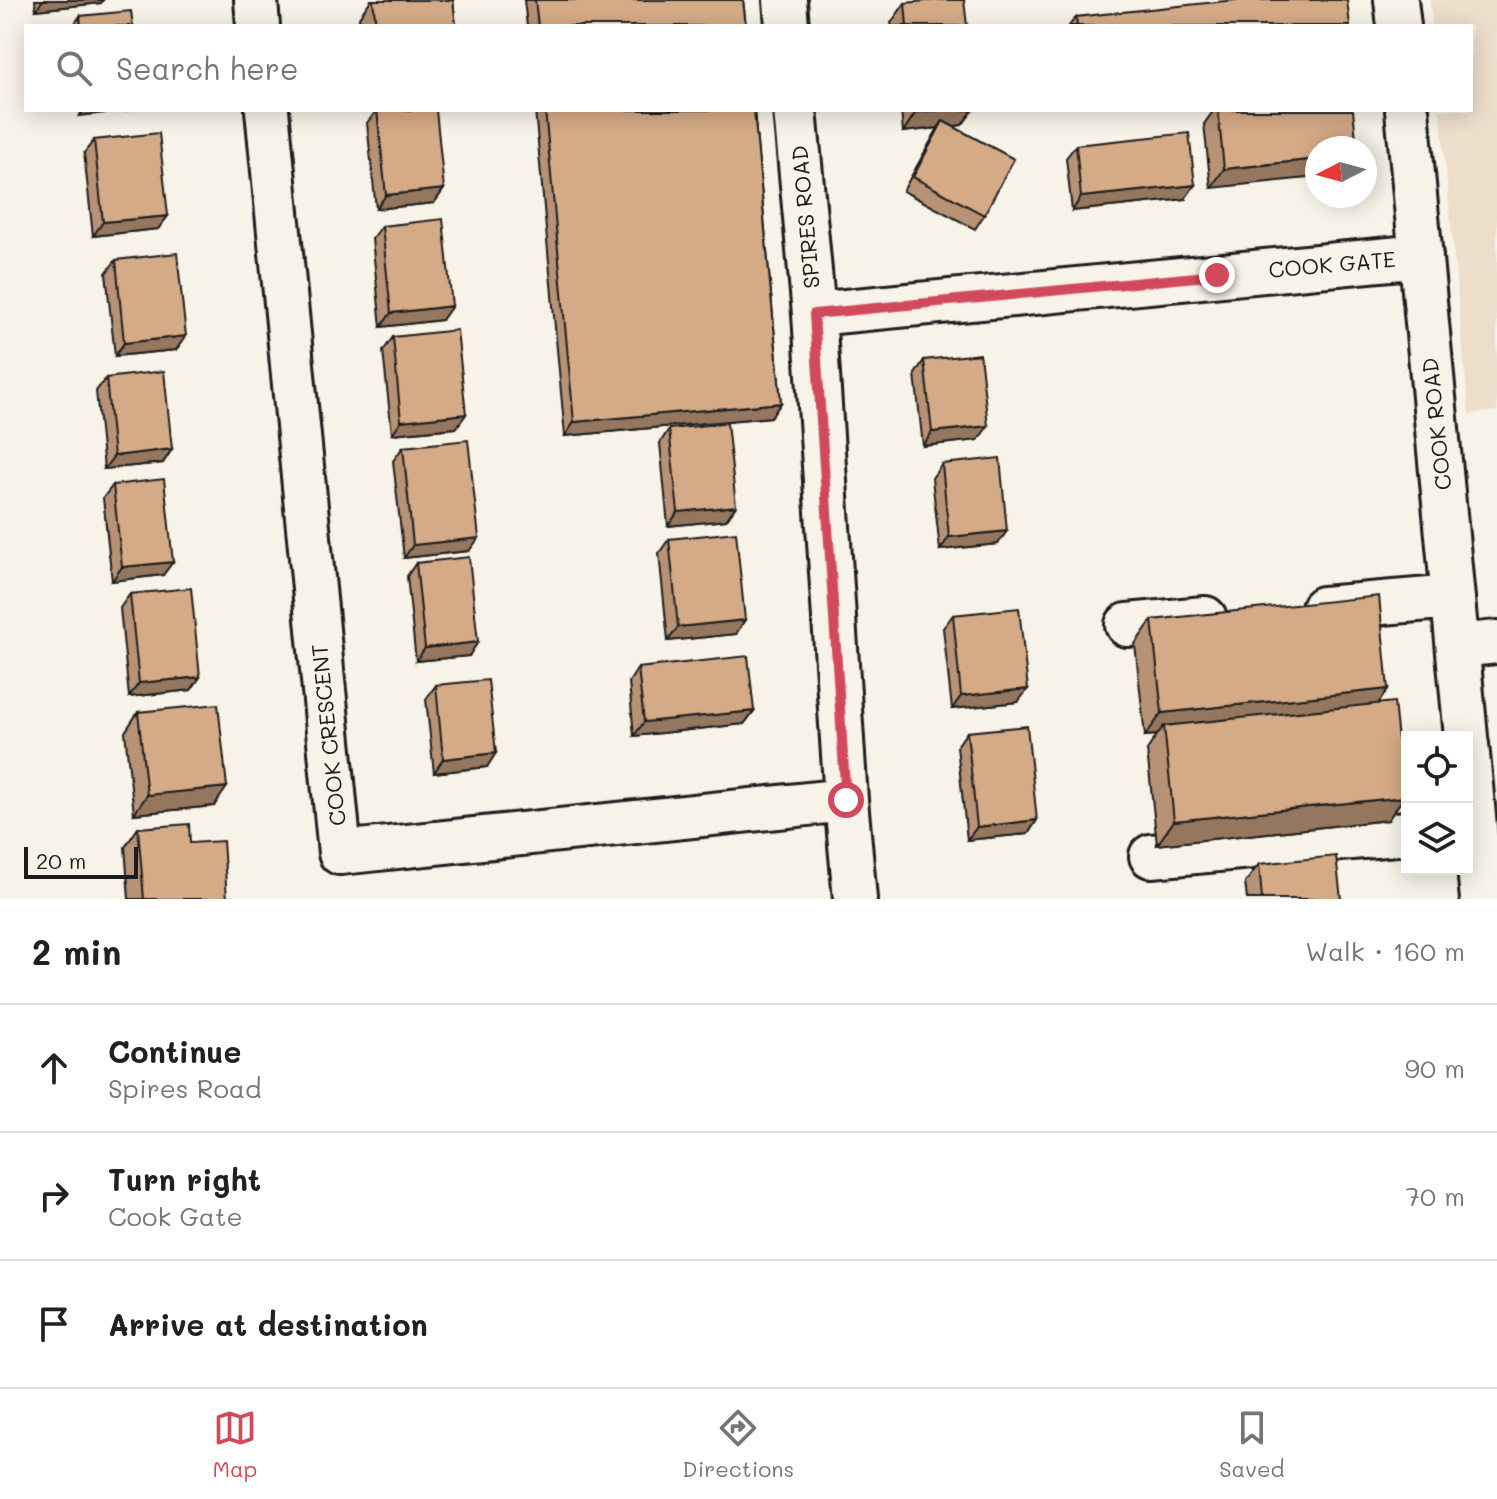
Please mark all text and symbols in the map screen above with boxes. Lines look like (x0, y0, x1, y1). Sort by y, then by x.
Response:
search box (24, 24, 1473, 112)
icon: search (52, 46, 96, 90)
text: Search here (116, 48, 299, 88)
north arrow (1305, 136, 1377, 208)
street label: SPIRES ROAD (784, 144, 826, 290)
street label: COOK GATE (1267, 244, 1397, 284)
route end (1199, 257, 1235, 293)
street label: COOK ROAD (1415, 356, 1457, 492)
street label: COOK CRESCENT (304, 643, 352, 827)
map controls (1401, 731, 1473, 875)
button: locate (1401, 731, 1473, 803)
route start (828, 782, 864, 818)
button: layers (1401, 803, 1473, 875)
scale bar (24, 843, 138, 879)
text: 20 m (36, 846, 86, 875)
text: 2 min (32, 929, 121, 974)
text: Walk · 160 m (1305, 934, 1465, 968)
text: Continue (108, 1031, 241, 1071)
icon: ahead (32, 1046, 76, 1090)
text: 90 m (1405, 1051, 1465, 1085)
text: Spires Road (108, 1071, 262, 1105)
text: Turn right (108, 1159, 261, 1199)
icon: right (32, 1174, 76, 1218)
text: 70 m (1405, 1179, 1465, 1213)
text: Cook Gate (108, 1199, 243, 1233)
icon: arrive (32, 1302, 76, 1346)
text: Arrive at destination (108, 1304, 428, 1344)
tab: Map (213, 1406, 257, 1483)
tab: Directions (682, 1406, 794, 1483)
tab: Saved (1219, 1406, 1284, 1483)

